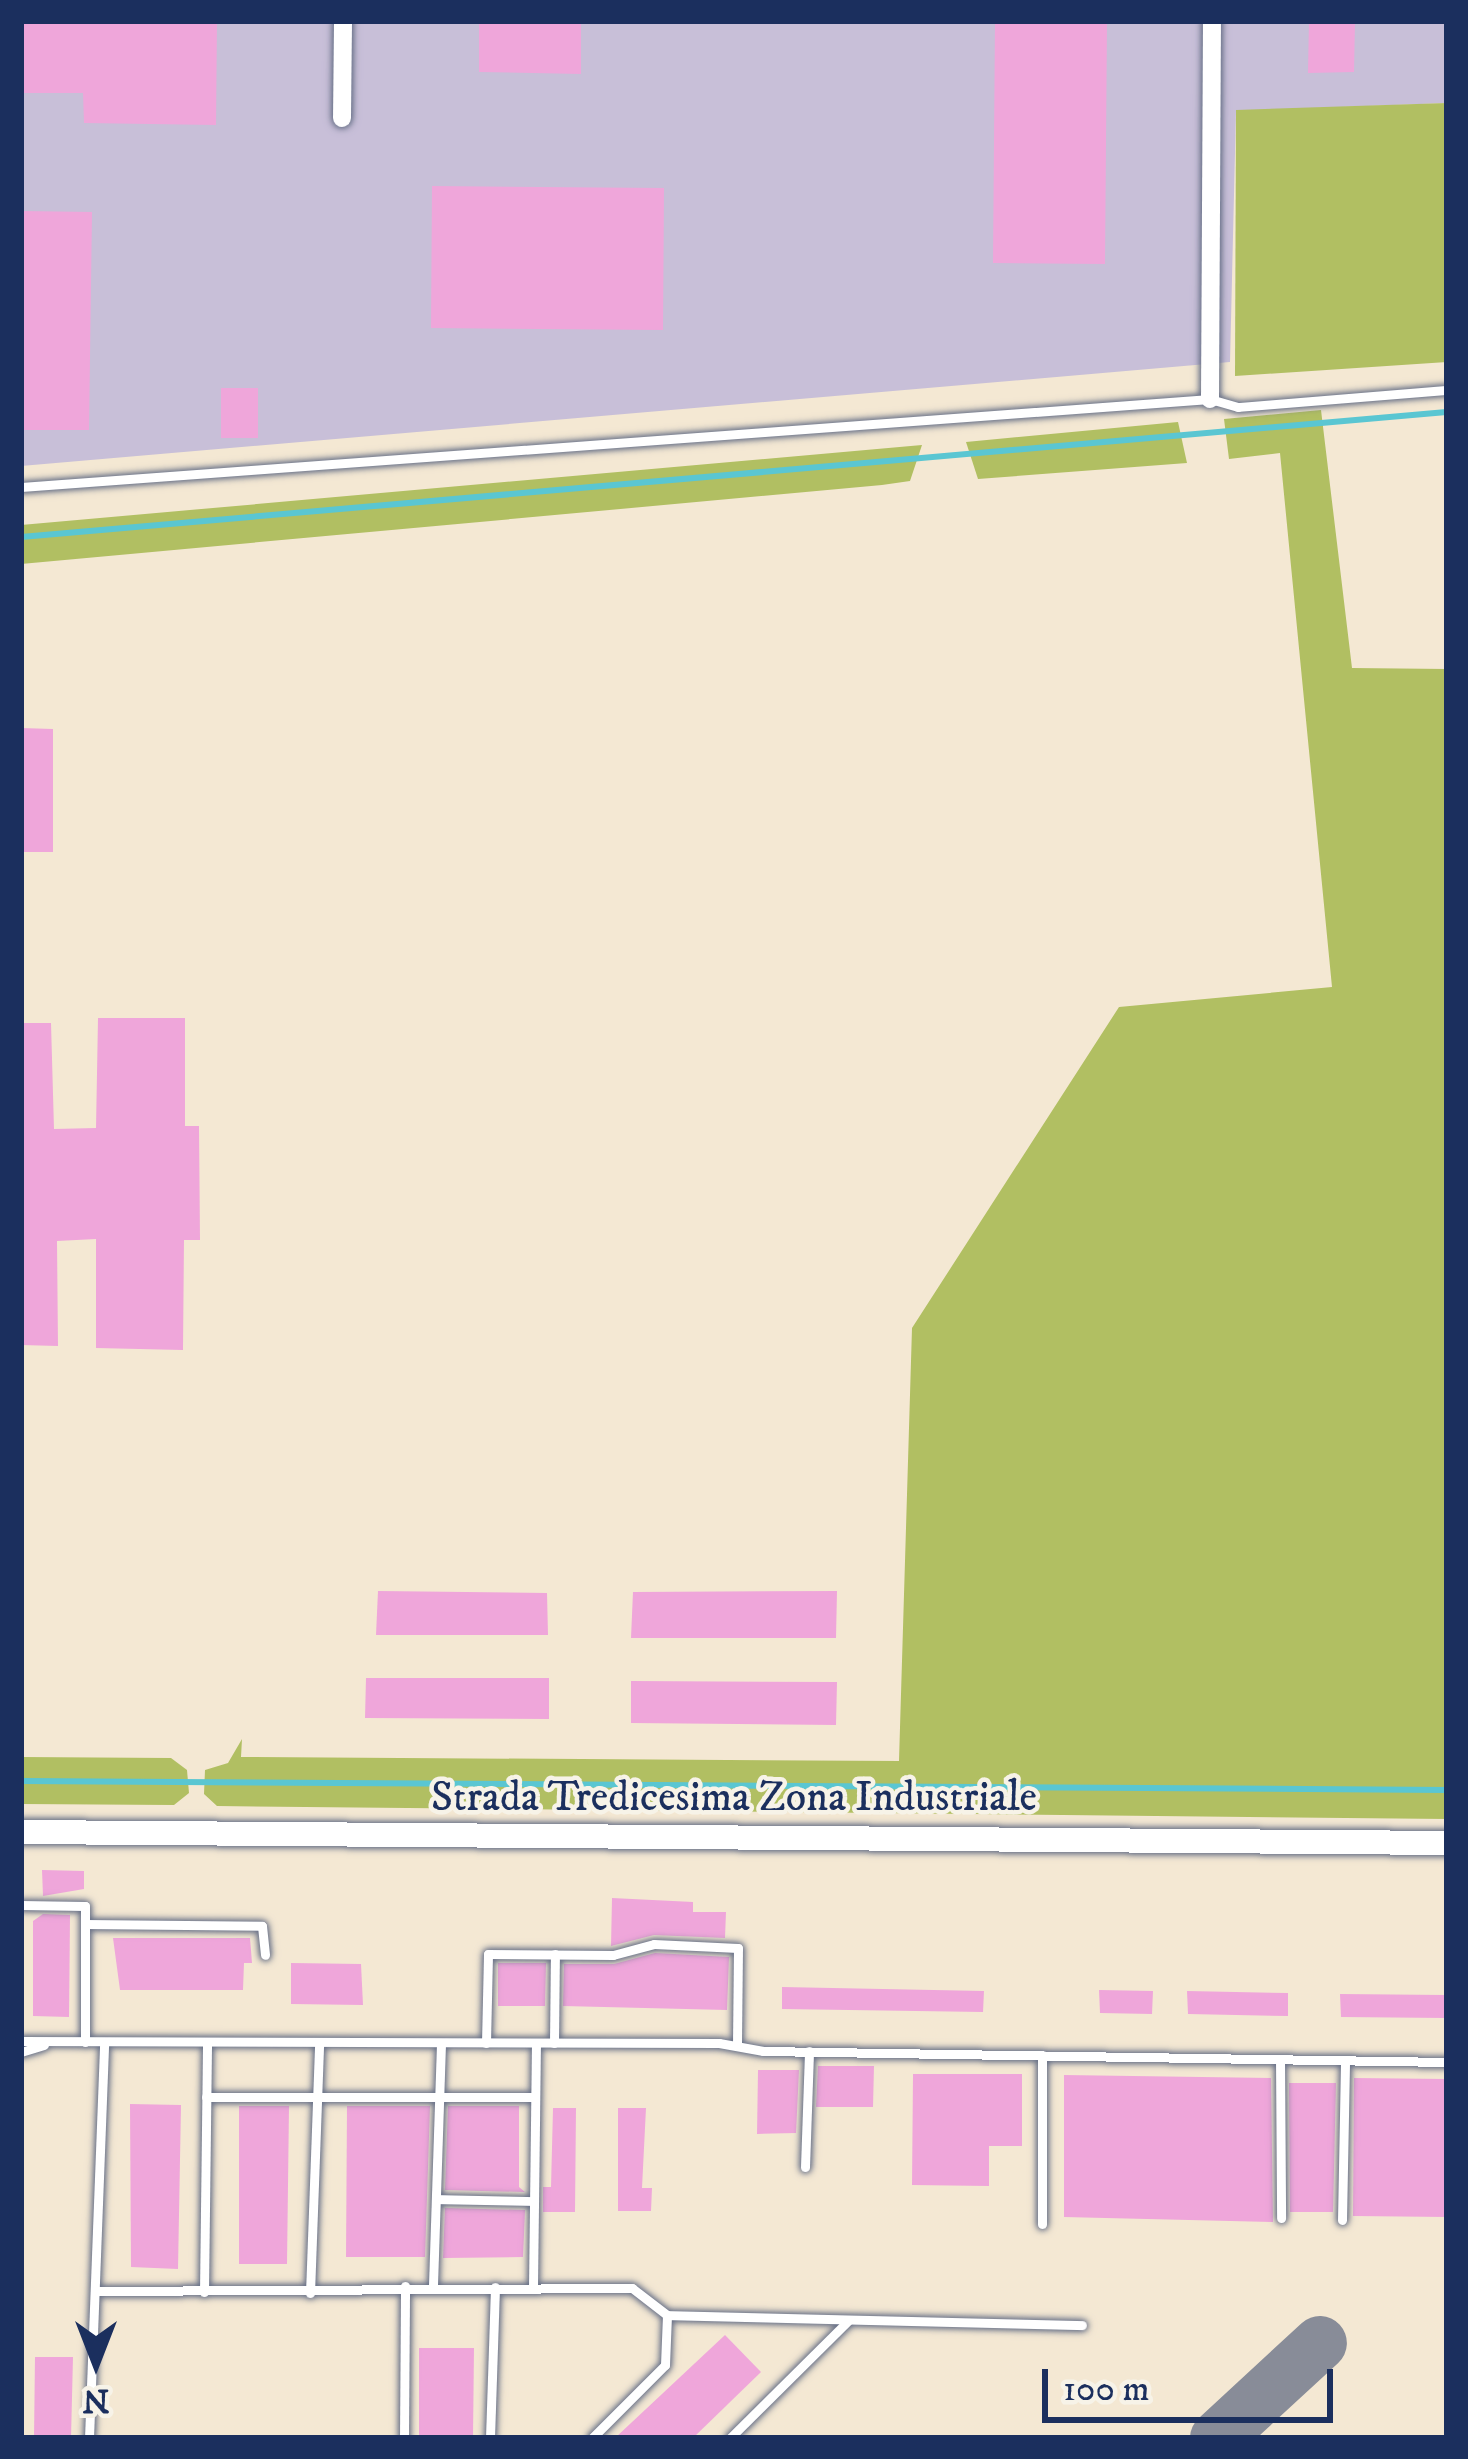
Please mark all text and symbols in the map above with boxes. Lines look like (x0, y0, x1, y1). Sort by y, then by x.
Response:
street label: Strada Tredicesima Zona Industriale (431, 1773, 1037, 1823)
north arrow (36, 2303, 156, 2423)
scale bar (1048, 2345, 1339, 2419)
text: 100 m (1063, 2367, 1150, 2412)
text: N (82, 2379, 110, 2420)

